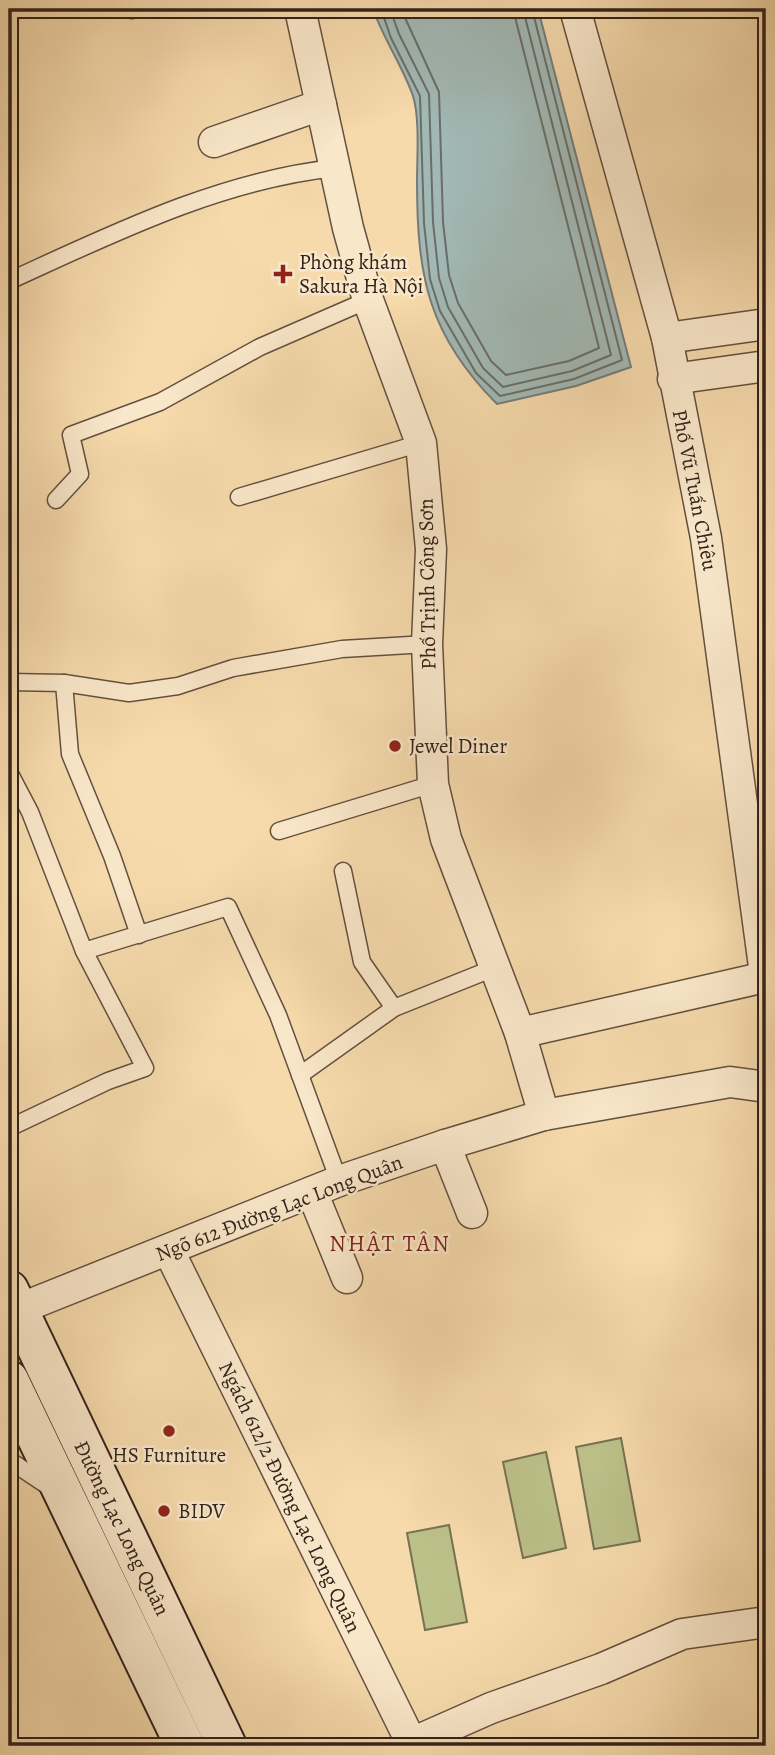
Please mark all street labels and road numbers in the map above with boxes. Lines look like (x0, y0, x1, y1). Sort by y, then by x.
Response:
street label: Phố Vũ Tuấn Chiêu (666, 407, 724, 574)
street label: Phố Trịnh Công Sơn (412, 498, 442, 670)
street label: Ngõ 612 Đường Lạc Long Quân (151, 1148, 407, 1268)
street label: Ngách 612/2 Đường Lạc Long Quân (212, 1357, 368, 1637)
street label: Đường Lạc Long Quân (67, 1436, 177, 1620)

